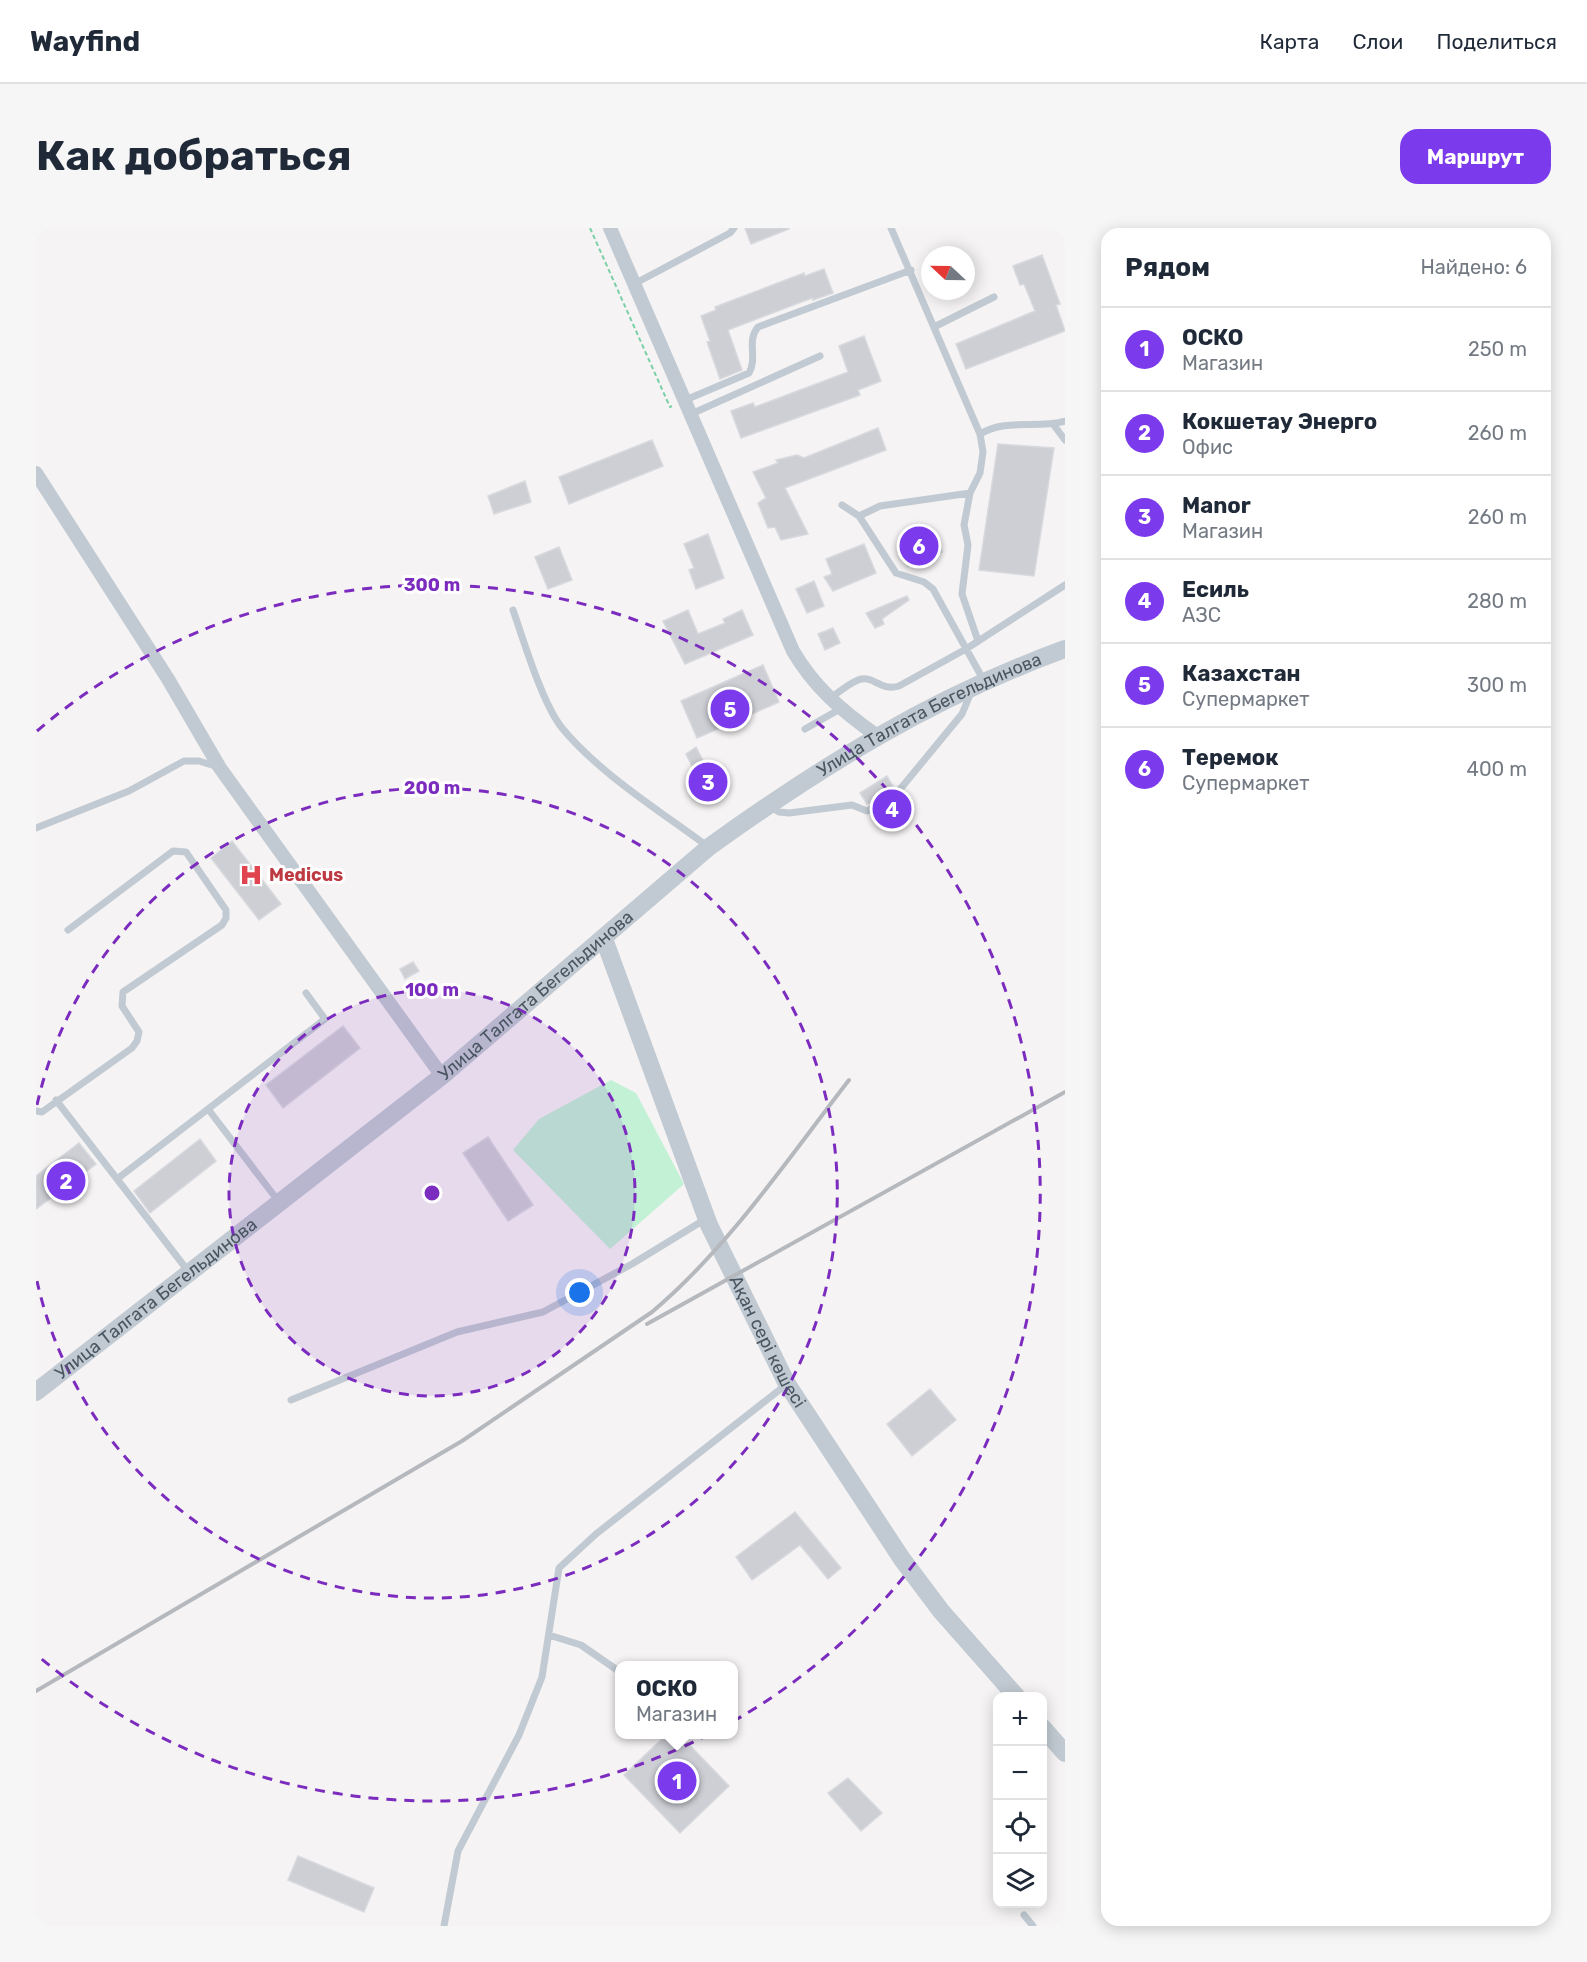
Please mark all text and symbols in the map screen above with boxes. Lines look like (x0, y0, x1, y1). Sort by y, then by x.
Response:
text: Wayfind (30, 25, 140, 58)
text: Карта (1259, 29, 1319, 54)
text: Слои (1352, 29, 1403, 54)
text: Поделиться (1436, 29, 1557, 54)
button: Маршрут (1400, 129, 1551, 184)
text: Как добраться (36, 131, 352, 181)
north arrow (921, 246, 975, 300)
text: Рядом (1125, 252, 1210, 283)
text: Найдено: 6 (1421, 255, 1527, 279)
text: ОСКО (1182, 324, 1243, 351)
text: 1 (1140, 337, 1149, 361)
text: 250 m (1468, 337, 1527, 361)
text: Магазин (1182, 351, 1263, 375)
text: Кокшетау Энерго (1182, 408, 1377, 435)
text: 2 (1138, 421, 1151, 445)
text: 260 m (1468, 421, 1527, 445)
text: Офис (1182, 435, 1233, 459)
text: Manor (1182, 492, 1251, 519)
text: 3 (1138, 505, 1151, 529)
text: 260 m (1468, 505, 1527, 529)
text: Магазин (1182, 519, 1263, 543)
pin: 6 (900, 524, 938, 568)
text: 300 m (404, 574, 460, 596)
text: Есиль (1182, 576, 1249, 603)
text: 4 (1138, 589, 1151, 613)
text: 280 m (1467, 589, 1527, 613)
text: АЗС (1182, 603, 1221, 627)
street label: Улица Талгата Бегельдинова (813, 648, 1045, 782)
text: Казахстан (1182, 660, 1301, 687)
text: 5 (1138, 673, 1151, 697)
text: 300 m (1467, 673, 1527, 697)
pin: 5 (710, 686, 750, 732)
text: Супермаркет (1182, 687, 1310, 711)
text: Теремок (1182, 744, 1279, 771)
text: 6 (1138, 757, 1151, 781)
text: 400 m (1467, 757, 1527, 781)
pin: 3 (688, 760, 728, 804)
text: Супермаркет (1182, 771, 1310, 795)
text: 200 m (404, 777, 460, 799)
pin: 4 (872, 786, 912, 832)
hospital icon: Medicus (238, 862, 264, 888)
place label: Medicus (269, 864, 343, 886)
street label: Улица Талгата Бегельдинова (434, 906, 638, 1085)
text: 100 m (405, 979, 459, 1001)
pin: 2 (46, 1158, 86, 1204)
centre of rings (422, 1183, 442, 1203)
street label: Улица Талгата Бегельдинова (51, 1213, 261, 1384)
street label: Ақан сері көшесі (724, 1272, 810, 1412)
your location (565, 1278, 594, 1307)
popup (615, 1661, 738, 1739)
text: ОСКО (636, 1675, 697, 1702)
map controls (993, 1692, 1047, 1908)
button: + (993, 1692, 1047, 1746)
text: Магазин (636, 1702, 717, 1726)
button: − (993, 1746, 1047, 1800)
pin: 1 (658, 1758, 696, 1804)
button: locate (993, 1800, 1047, 1854)
button: layers (993, 1854, 1047, 1908)

